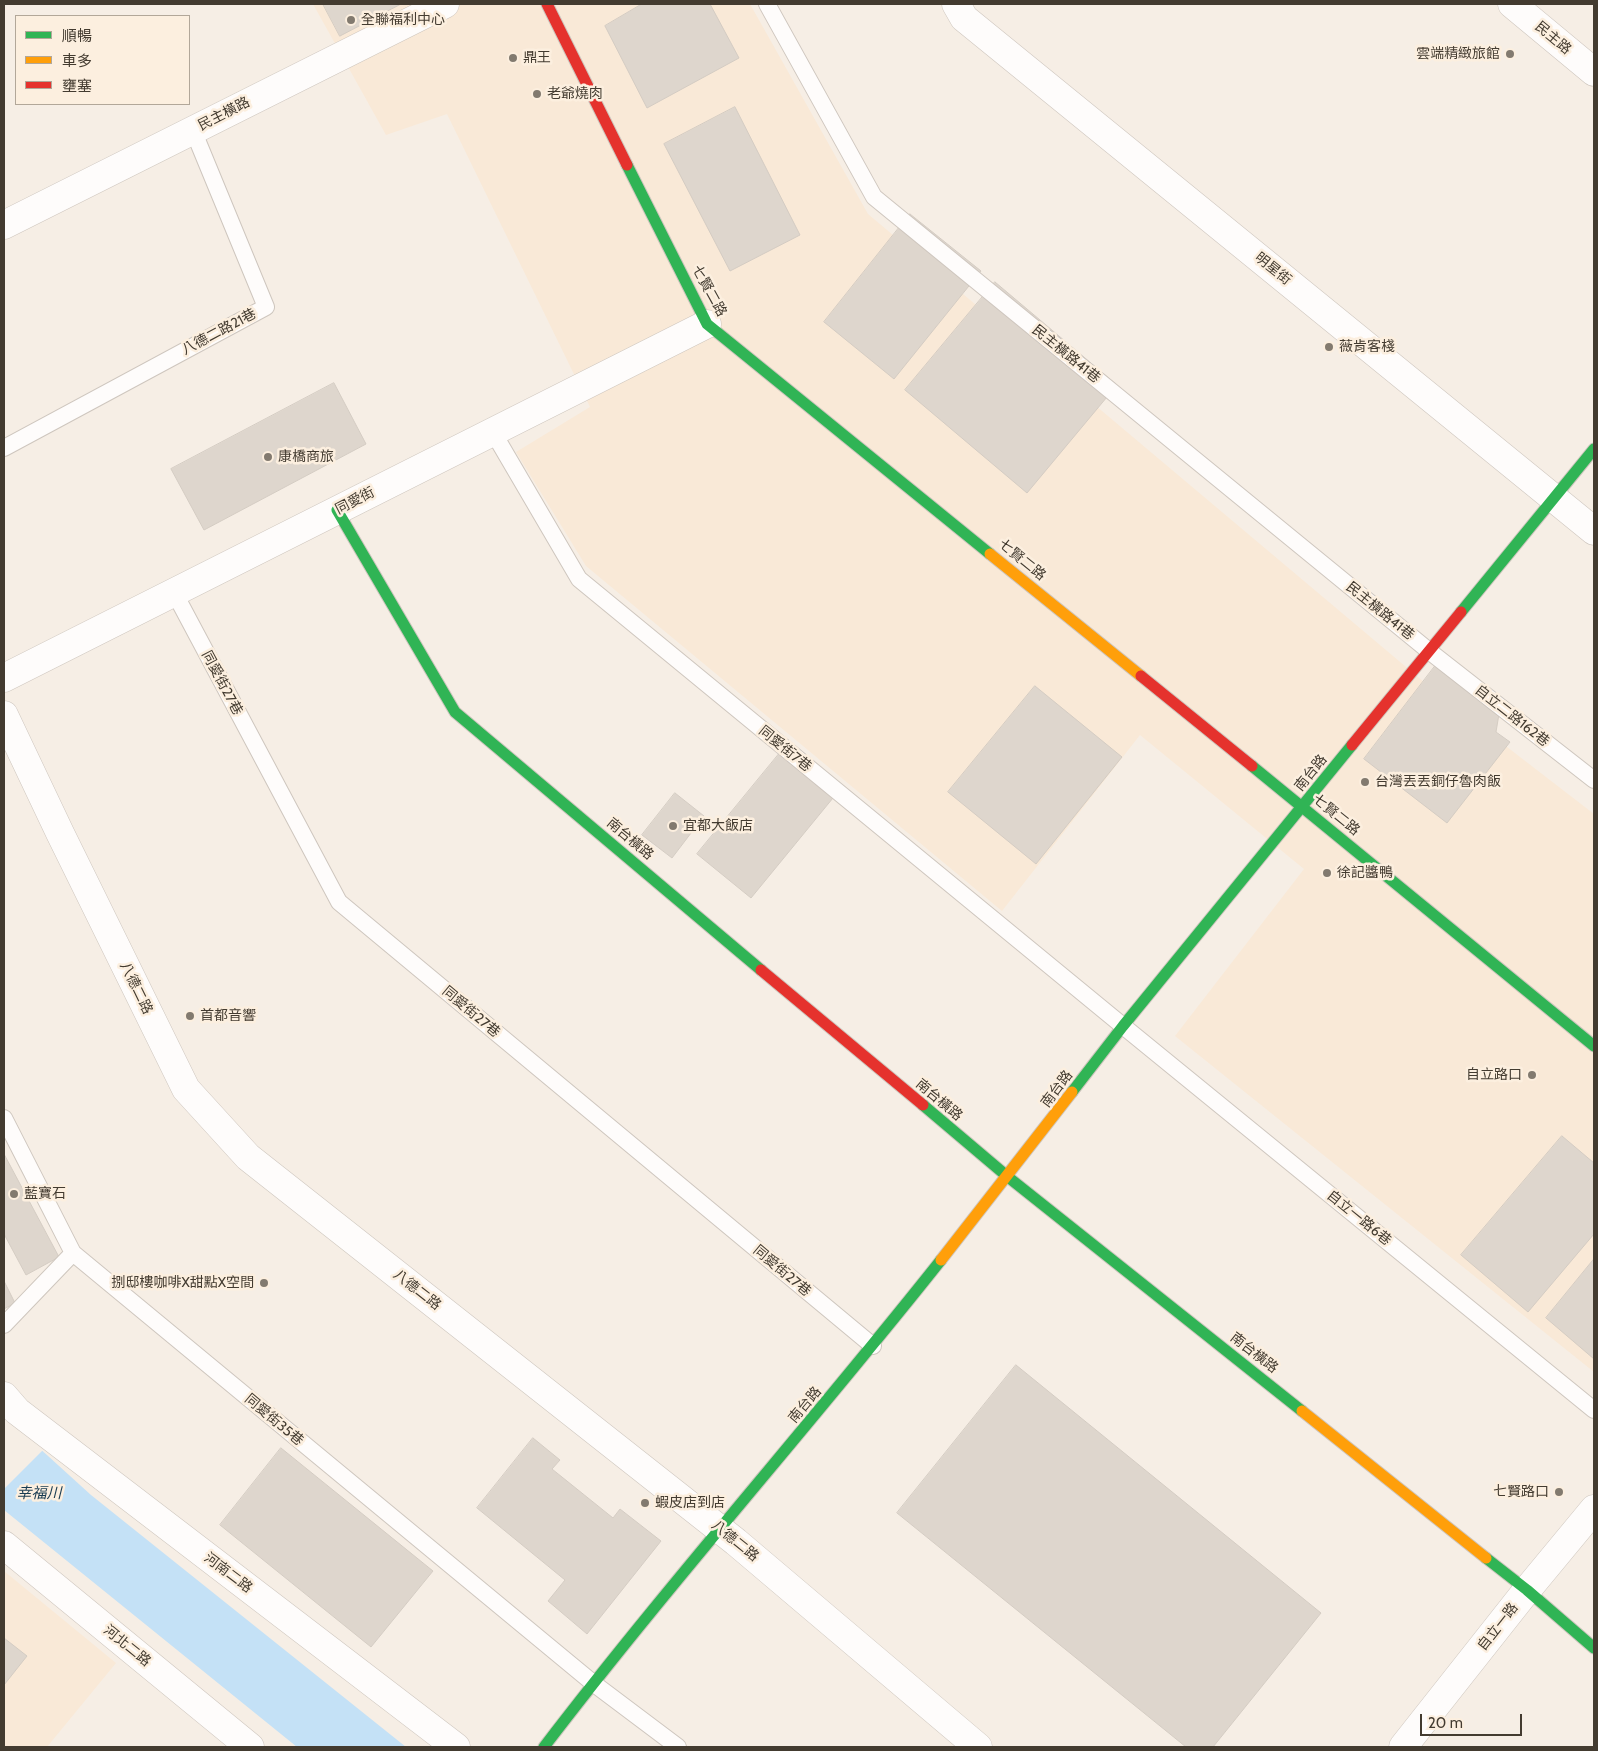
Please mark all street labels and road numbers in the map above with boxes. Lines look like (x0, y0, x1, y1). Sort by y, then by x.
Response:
street label: 民主路 (1532, 18, 1574, 58)
street label: 民主橫路 (195, 94, 253, 134)
street label: 明星街 (1251, 249, 1295, 289)
street label: 七賢二路 (688, 262, 730, 320)
street label: 八德二路21巷 (179, 305, 259, 359)
street label: 民主橫路41巷 (1029, 321, 1103, 387)
street label: 同愛街 (332, 484, 378, 518)
street label: 七賢二路 (995, 536, 1049, 584)
street label: 民主橫路41巷 (1343, 578, 1417, 644)
street label: 同愛街27巷 (198, 648, 246, 718)
street label: 自立二路162巷 (1471, 682, 1553, 750)
street label: 同愛街7巷 (755, 723, 815, 775)
street label: 南台路 (1291, 751, 1331, 795)
street label: 七賢二路 (1309, 791, 1363, 839)
street label: 南台橫路 (603, 815, 657, 863)
street label: 八德二路 (116, 959, 156, 1017)
street label: 同愛街27巷 (439, 983, 503, 1041)
street label: 南台路 (1038, 1067, 1076, 1111)
street label: 南台橫路 (912, 1076, 966, 1124)
street label: 自立一路6巷 (1323, 1187, 1395, 1249)
street label: 同愛街27巷 (750, 1242, 814, 1300)
street label: 八德二路 (390, 1266, 444, 1314)
street label: 南台橫路 (1227, 1329, 1281, 1377)
street label: 南台路 (785, 1384, 825, 1426)
street label: 同愛街35巷 (241, 1391, 307, 1449)
street label: 八德二路 (708, 1517, 762, 1565)
street label: 河南二路 (201, 1549, 255, 1597)
street label: 自立一路 (1474, 1600, 1522, 1654)
street label: 河北二路 (100, 1622, 154, 1670)

